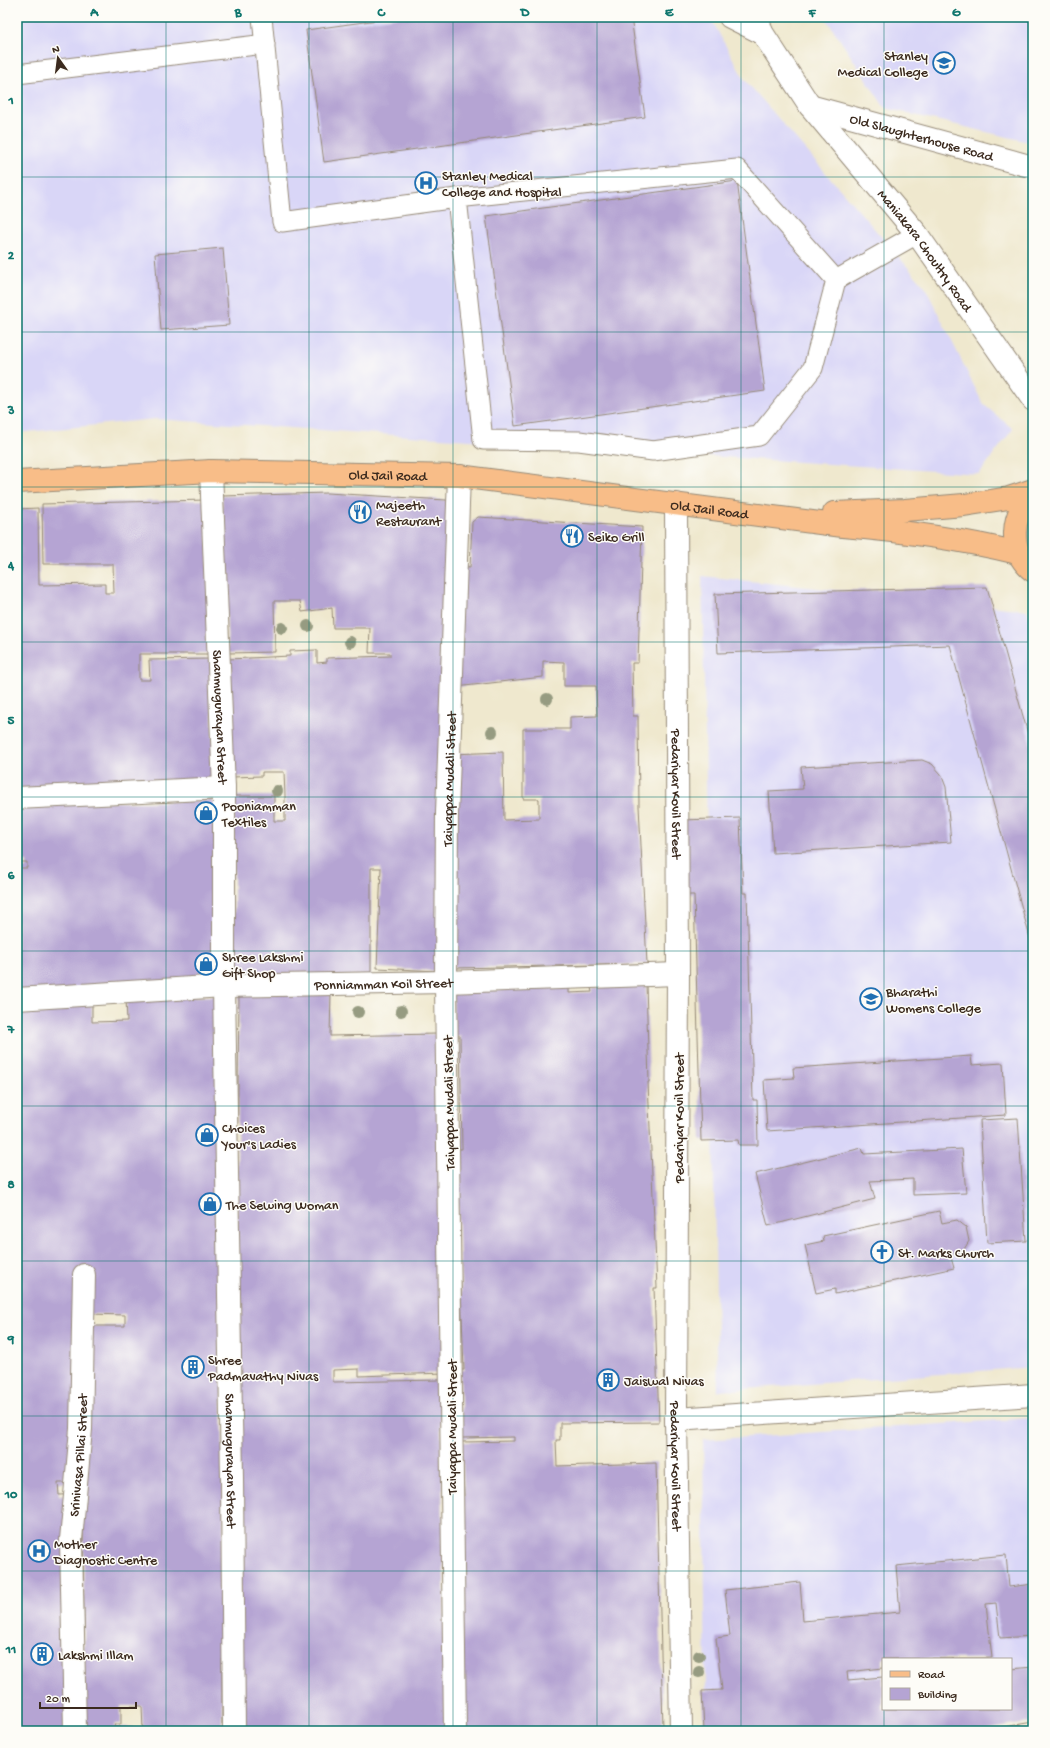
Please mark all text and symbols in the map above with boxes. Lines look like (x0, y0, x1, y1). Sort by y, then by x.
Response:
text: A (89, 6, 99, 21)
text: B (234, 6, 243, 21)
text: C (376, 6, 386, 21)
text: D (520, 6, 530, 21)
text: E (665, 6, 674, 21)
text: F (808, 6, 817, 21)
text: G (952, 6, 961, 21)
north arrow (38, 38, 78, 78)
text: N (51, 44, 61, 57)
place label: Stanley Medical College (837, 49, 929, 82)
school or university icon: Stanley Medical College (931, 50, 957, 76)
text: 1 (7, 94, 14, 109)
street label: Old Slaughterhouse Road (848, 111, 997, 167)
place label: Stanley Medical College and Hospital (442, 169, 562, 202)
hospital icon: Stanley Medical College and Hospital (413, 170, 439, 196)
street label: Maniakara Choultry Road (872, 187, 976, 317)
text: 2 (8, 249, 15, 264)
text: 3 (7, 404, 15, 419)
street label: Old Jail Road (348, 468, 429, 486)
place label: Majeeth Restaurant (376, 498, 442, 531)
street label: Old Jail Road (669, 498, 751, 525)
restaurant icon: Majeeth Restaurant (347, 499, 373, 525)
restaurant icon: Seiko Grill (559, 523, 585, 549)
place label: Seiko Grill (588, 530, 645, 547)
text: 4 (7, 559, 15, 574)
street label: Shanmugurayan Street (207, 649, 230, 786)
street label: Taiyappa Mudali Street (441, 710, 462, 848)
text: 5 (8, 714, 15, 729)
street label: Pedariyar Kovil Street (666, 728, 684, 860)
place label: Pooniamman Textiles (221, 799, 296, 832)
shop icon: Pooniamman Textiles (193, 800, 219, 826)
text: 6 (8, 869, 15, 884)
place label: Shree Lakshmi Gift Shop (222, 950, 304, 983)
shop icon: Shree Lakshmi Gift Shop (193, 951, 219, 977)
street label: Ponniamman Koil Street (313, 976, 455, 995)
place label: Bharathi Womens College (885, 985, 982, 1018)
school or university icon: Bharathi Womens College (858, 986, 884, 1012)
text: 7 (7, 1023, 16, 1038)
street label: Taiyappa Mudali Street (441, 1034, 460, 1171)
street label: Pedariyar Kovil Street (672, 1052, 689, 1184)
place label: Choices Your's Ladies (220, 1121, 297, 1154)
shop icon: Choices Your's Ladies (194, 1122, 220, 1148)
text: 8 (7, 1178, 15, 1193)
shop icon: The Sewing Woman (197, 1191, 223, 1217)
place label: The Sewing Woman (225, 1198, 339, 1215)
church icon: St. Marks Church (869, 1239, 895, 1265)
place label: St. Marks Church (898, 1246, 994, 1263)
text: 9 (7, 1333, 15, 1348)
place label: Shree Padmavathy Nivas (207, 1353, 319, 1386)
building icon: Shree Padmavathy Nivas (180, 1354, 206, 1380)
street label: Taiyappa Mudali Street (445, 1358, 462, 1495)
building icon: Jaiswal Nivas (595, 1367, 621, 1393)
place label: Jaiswal Nivas (624, 1374, 705, 1391)
street label: Srinivasa Pillai Street (67, 1393, 93, 1518)
street label: Shanmugurayan Street (220, 1393, 238, 1529)
street label: Pedariyar Kovil Street (665, 1400, 684, 1532)
text: 10 (4, 1488, 18, 1503)
place label: Mother Diagnostic Centre (53, 1537, 158, 1570)
hospital icon: Mother Diagnostic Centre (26, 1538, 52, 1564)
building icon: Lakshmi Illam (29, 1641, 55, 1667)
text: 11 (5, 1643, 16, 1658)
place label: Lakshmi Illam (58, 1648, 133, 1665)
legend (882, 1658, 1012, 1710)
text: Road (918, 1669, 945, 1683)
scale bar (40, 1684, 136, 1710)
text: Building (917, 1689, 957, 1703)
text: 20 m (46, 1693, 71, 1707)

